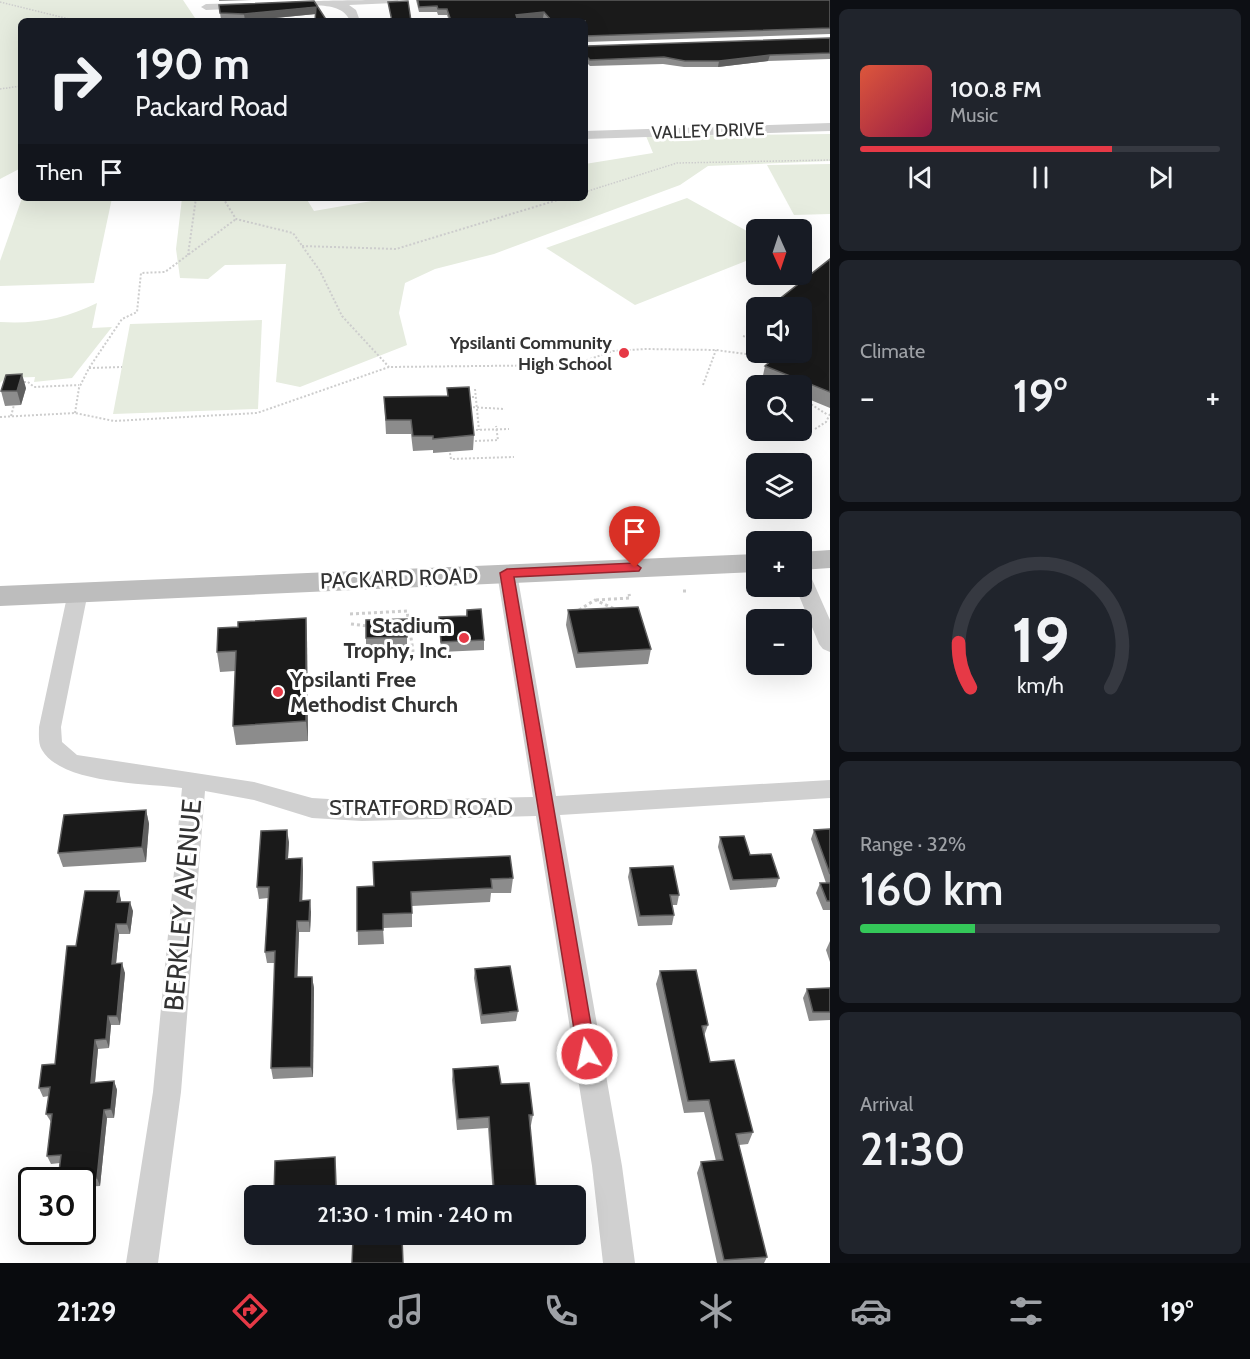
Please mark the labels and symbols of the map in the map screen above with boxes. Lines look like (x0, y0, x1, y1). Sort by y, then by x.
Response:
street label: VALLEY DRIVE (651, 118, 765, 144)
north arrow (746, 219, 812, 285)
place label: Ypsilanti Community High School (449, 332, 612, 375)
marker: Ypsilanti Community High School (617, 346, 631, 360)
pin (609, 506, 660, 568)
street label: PACKARD ROAD (319, 562, 479, 595)
place label: Stadium Trophy, Inc. (343, 612, 452, 664)
marker: Stadium Trophy, Inc. (457, 631, 471, 645)
place label: Ypsilanti Free Methodist Church (289, 666, 458, 718)
marker: Ypsilanti Free Methodist Church (271, 685, 285, 699)
street label: STRATFORD ROAD (329, 794, 513, 821)
street label: BERKLEY AVENUE (157, 798, 208, 1012)
position arrow (555, 1022, 619, 1086)
speed limit sign: 30 (18, 1167, 96, 1245)

